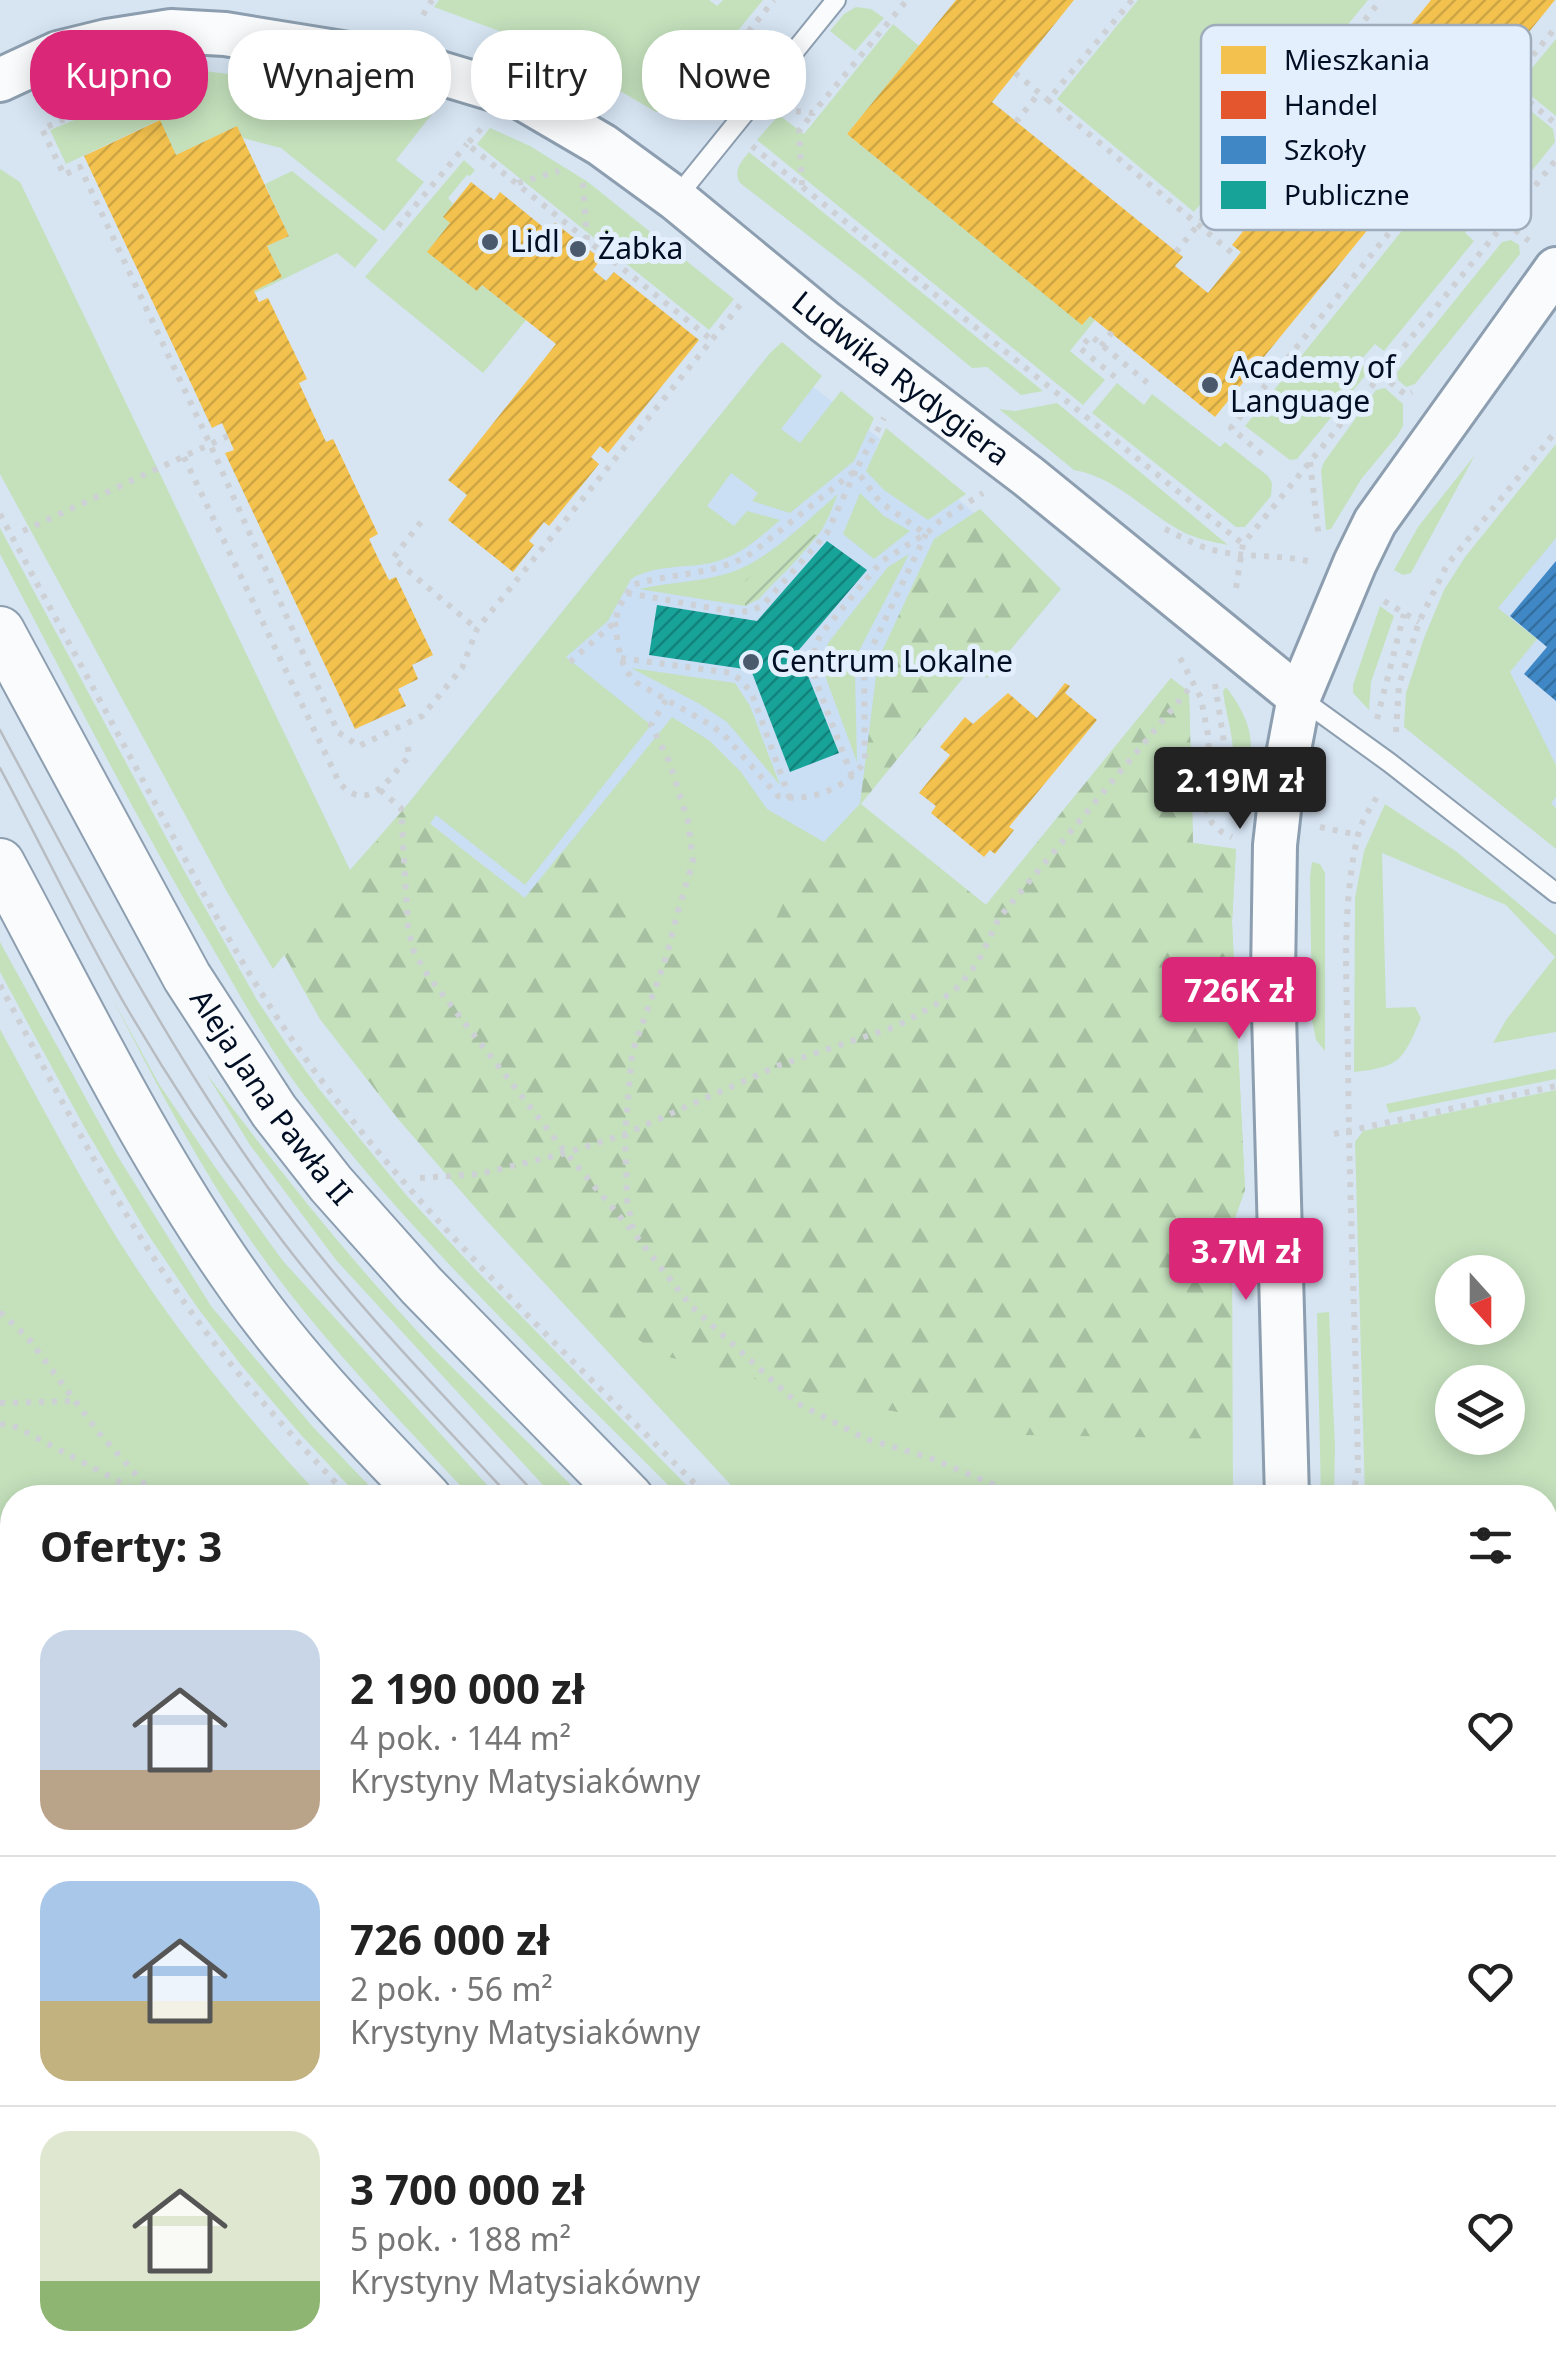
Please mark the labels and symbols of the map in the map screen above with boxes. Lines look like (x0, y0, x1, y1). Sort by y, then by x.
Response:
legend (1201, 25, 1531, 230)
text: Mieszkania (1284, 40, 1430, 78)
text: Handel (1284, 85, 1378, 123)
text: Szkoły (1284, 130, 1367, 168)
text: Publiczne (1284, 175, 1410, 213)
place label: Lidl (510, 220, 560, 261)
place label: Żabka (598, 227, 683, 268)
marker: Lidl (479, 231, 501, 253)
marker: Żabka (567, 238, 589, 260)
street label: Ludwika Rydygiera (784, 281, 1019, 474)
place label: Academy of Language (1230, 346, 1397, 421)
marker: Academy of Language (1199, 374, 1221, 396)
place label: Centrum Lokalne (771, 640, 1013, 681)
marker: Centrum Lokalne (740, 651, 762, 673)
pin: 2.19M zł (1137, 747, 1343, 832)
pin: 726K zł (1147, 957, 1331, 1042)
street label: Aleja Jana Pawła II (181, 981, 362, 1213)
pin: 3.7M zł (1154, 1218, 1338, 1303)
north arrow (1435, 1255, 1525, 1345)

